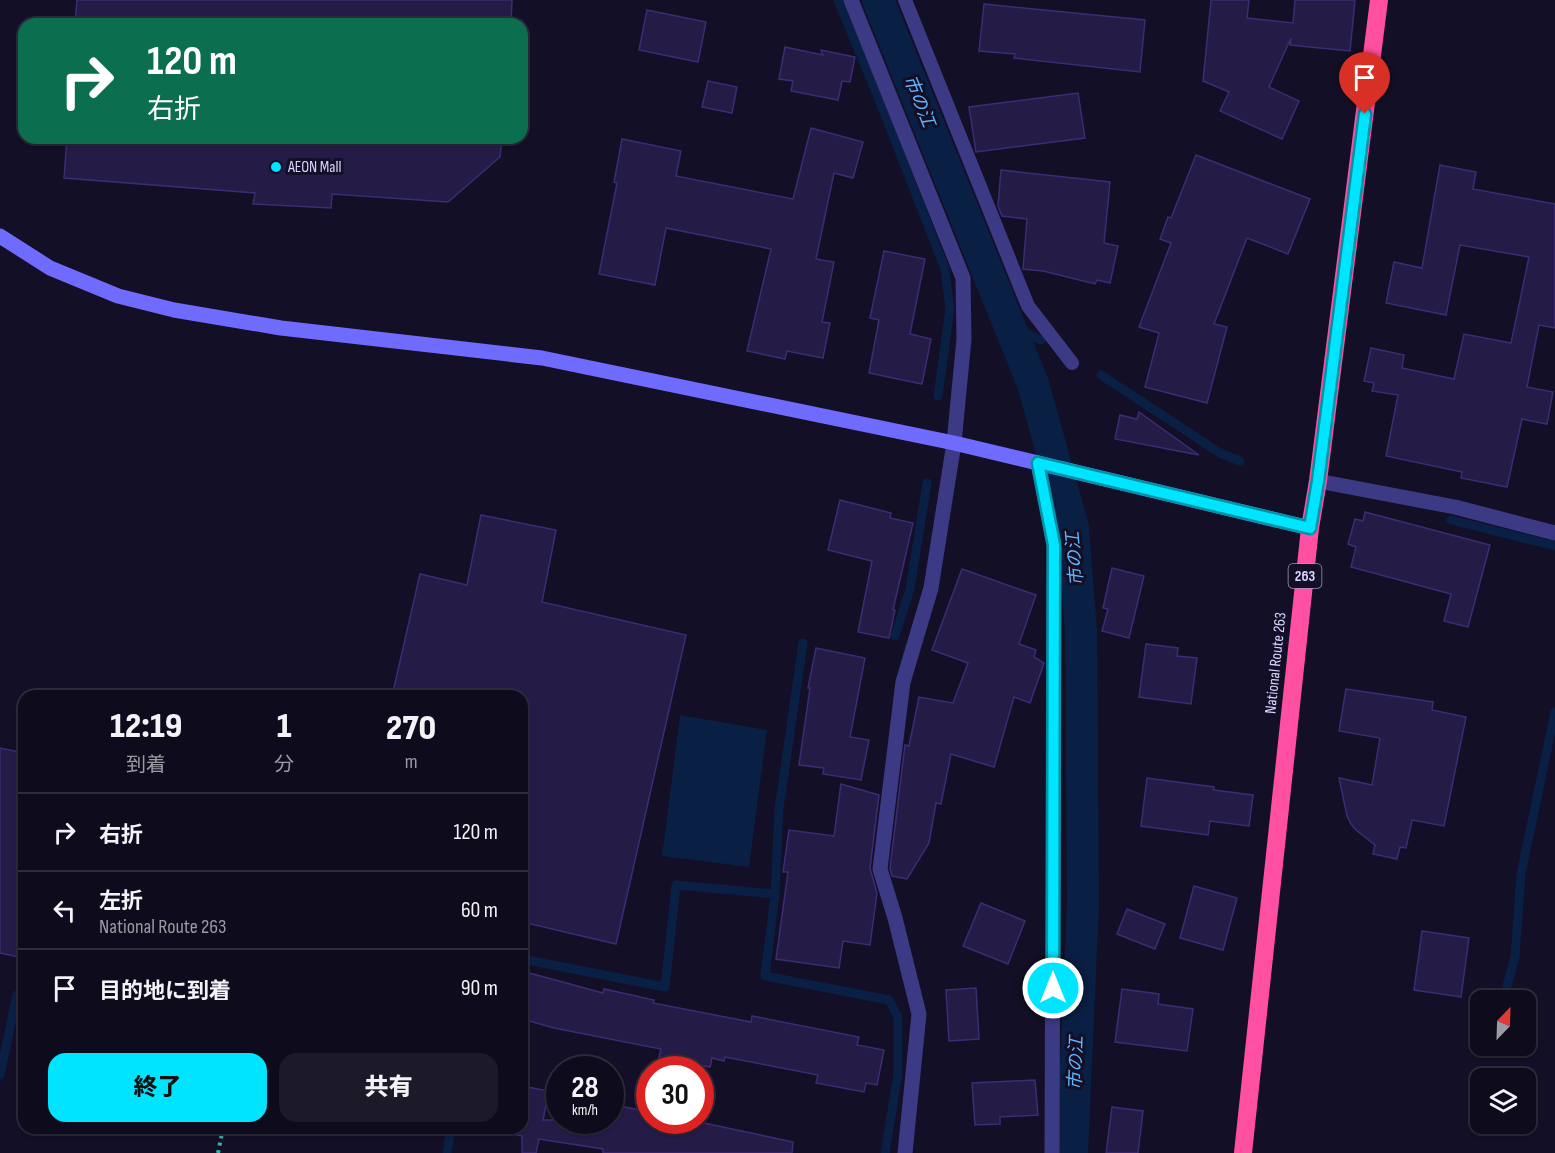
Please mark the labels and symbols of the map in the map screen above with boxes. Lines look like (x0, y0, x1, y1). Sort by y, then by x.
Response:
pin (1339, 52, 1390, 114)
water label: 市の江 (899, 72, 940, 132)
place label: AEON Mall (287, 158, 341, 177)
marker: AEON Mall (269, 160, 283, 174)
water label: 市の江 (1062, 529, 1088, 587)
road number: 263 (1288, 564, 1322, 588)
street label: National Route 263 (1261, 611, 1291, 715)
position arrow (1021, 956, 1085, 1020)
north arrow (1470, 990, 1536, 1056)
water label: 市の江 (1065, 1034, 1088, 1090)
speed limit sign: 30 (636, 1056, 714, 1134)

